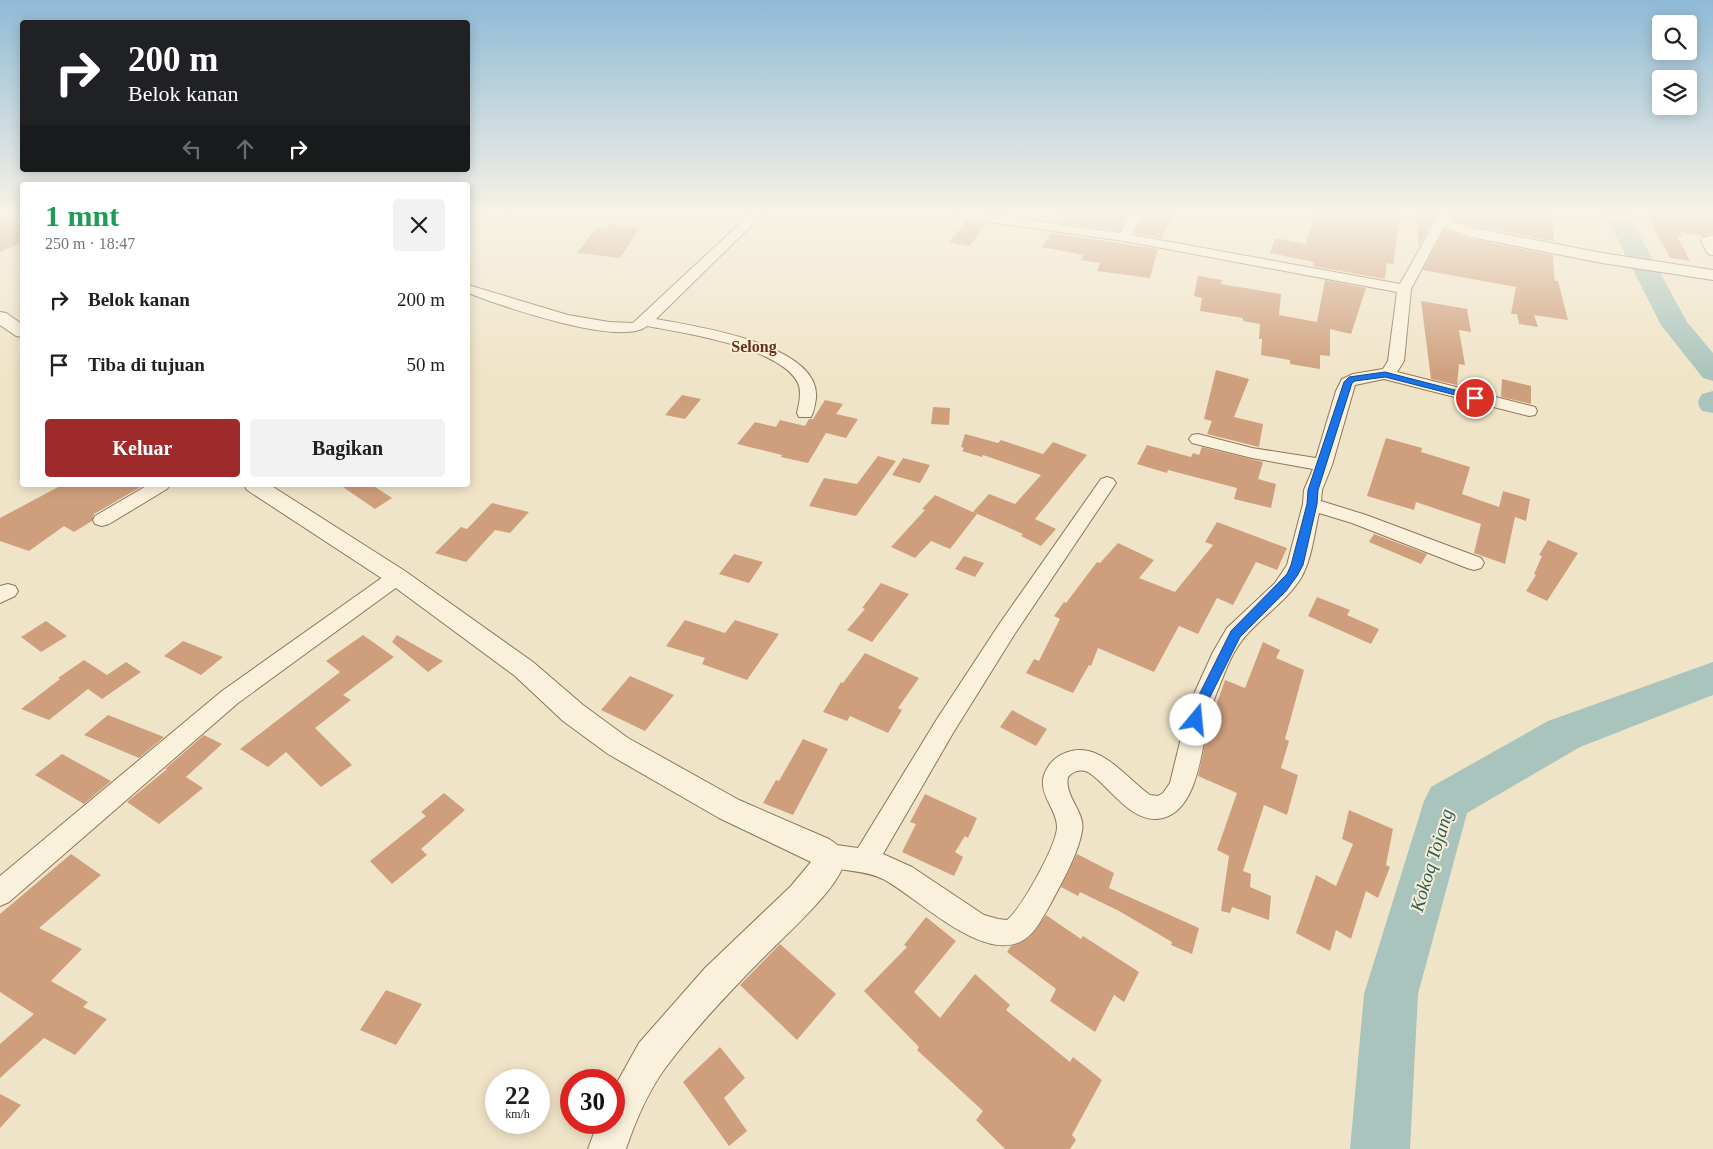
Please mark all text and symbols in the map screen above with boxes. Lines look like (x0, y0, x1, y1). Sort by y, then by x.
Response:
map controls (1652, 15, 1697, 115)
button: search (1652, 15, 1697, 60)
icon: right (45, 40, 110, 105)
text: 200 m (128, 40, 218, 79)
button: layers (1652, 70, 1697, 115)
text: Belok kanan (128, 81, 239, 106)
icon: left (178, 135, 206, 163)
icon: ahead (231, 135, 259, 163)
icon: right (284, 135, 312, 163)
text: 1 mnt (45, 199, 119, 232)
button: close (393, 199, 445, 251)
text: 250 m · 18:47 (45, 235, 135, 252)
icon: right (45, 286, 73, 314)
text: Belok kanan (88, 289, 190, 310)
text: 200 m (397, 289, 445, 310)
district label: Selong (731, 338, 777, 356)
icon: arrive (45, 351, 73, 379)
text: Tiba di tujuan (88, 354, 205, 375)
text: 50 m (406, 354, 445, 375)
pin (1454, 377, 1496, 419)
icon: arrive (1461, 384, 1489, 412)
button: Keluar (45, 419, 240, 477)
button: Bagikan (250, 419, 445, 477)
position arrow (1169, 693, 1221, 745)
water label: Kokoq Tojang (1406, 806, 1457, 915)
speed limit sign: 30 (560, 1069, 625, 1134)
text: 22 (505, 1082, 530, 1109)
text: km/h (505, 1107, 530, 1121)

